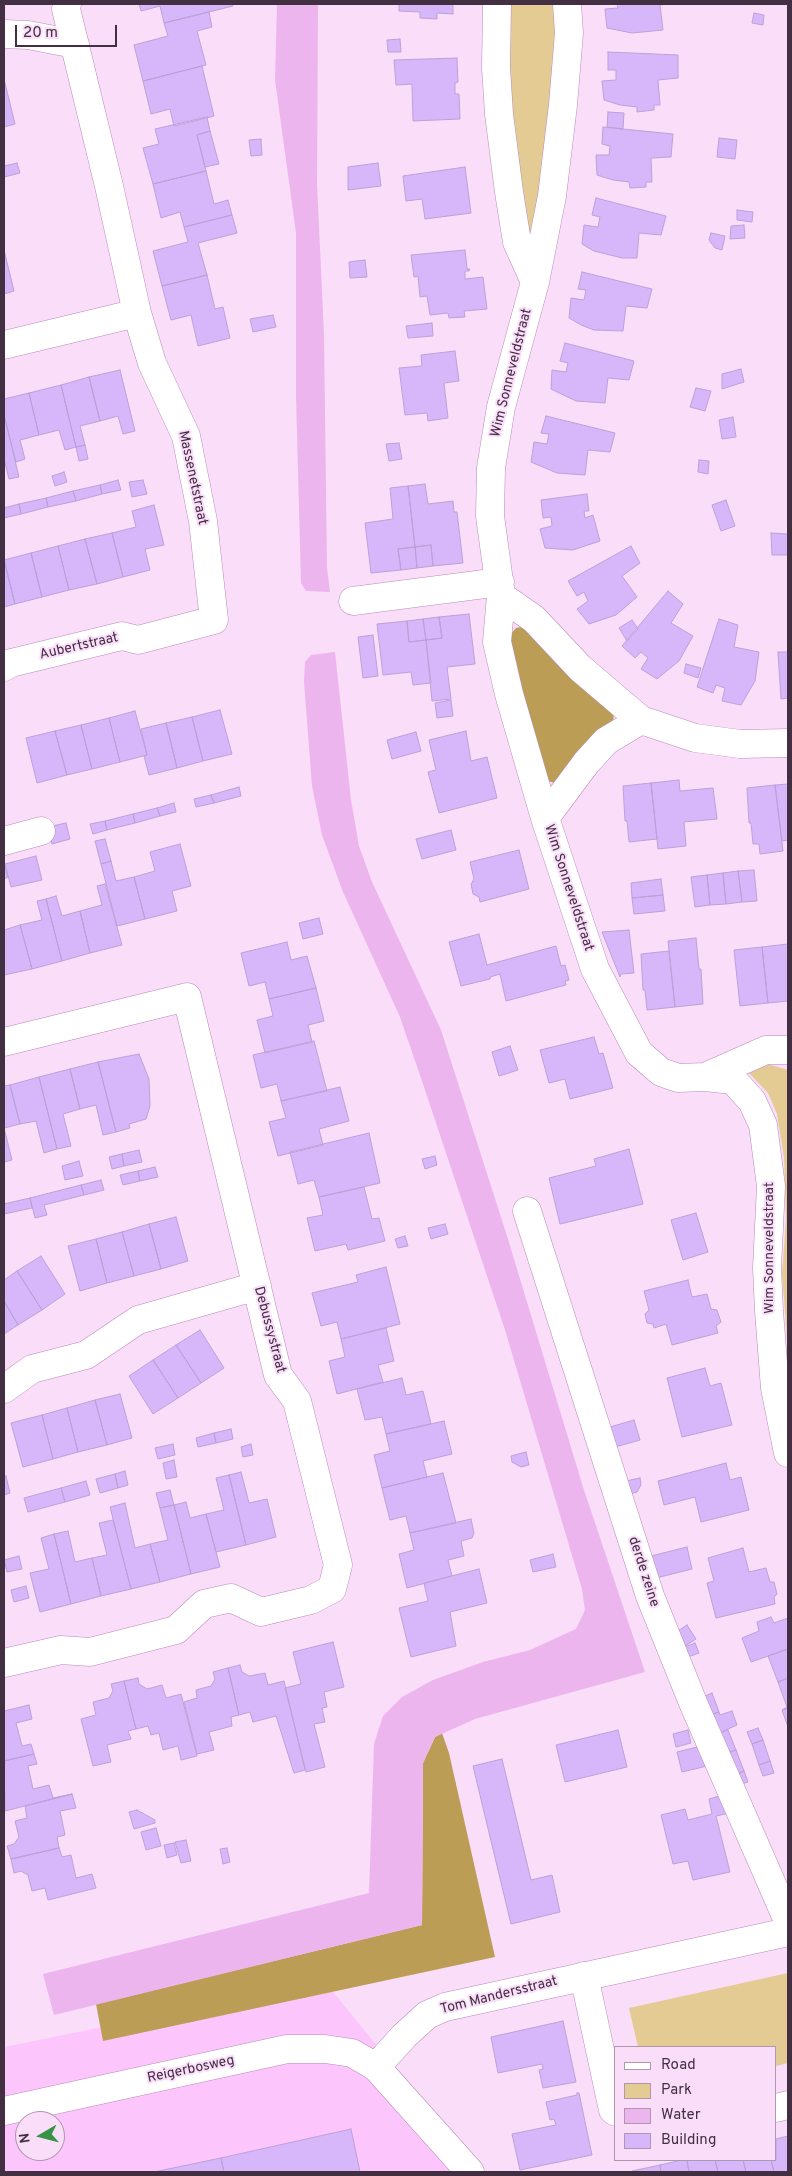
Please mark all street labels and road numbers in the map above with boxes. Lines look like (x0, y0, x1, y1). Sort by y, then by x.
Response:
street label: Wim Sonneveldstraat (488, 307, 536, 439)
street label: Massenetstraat (174, 429, 210, 527)
street label: Aubertstraat (38, 630, 120, 664)
street label: Wim Sonneveldstraat (540, 823, 596, 953)
street label: Wim Sonneveldstraat (762, 1182, 778, 1314)
street label: Debussystraat (249, 1285, 289, 1375)
street label: derde zeine (624, 1535, 662, 1609)
street label: Tom Mandersstraat (439, 1973, 559, 2019)
street label: Reigerbosweg (146, 2053, 236, 2087)

